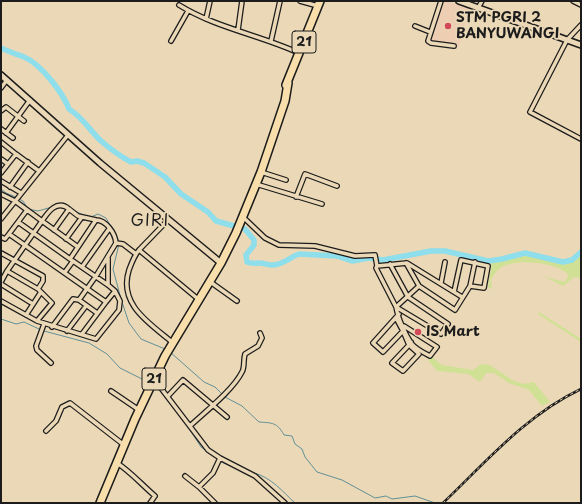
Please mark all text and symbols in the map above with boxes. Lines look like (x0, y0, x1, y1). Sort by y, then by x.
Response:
place label: STM PGRI 2 BANYUWANGI (456, 10, 559, 42)
marker: STM PGRI 2 BANYUWANGI (443, 21, 453, 31)
road number: 21 (292, 31, 316, 53)
district label: GIRI (131, 212, 169, 232)
place label: IS Mart (426, 324, 480, 340)
marker: IS Mart (413, 327, 423, 337)
road number: 21 (142, 368, 166, 390)

